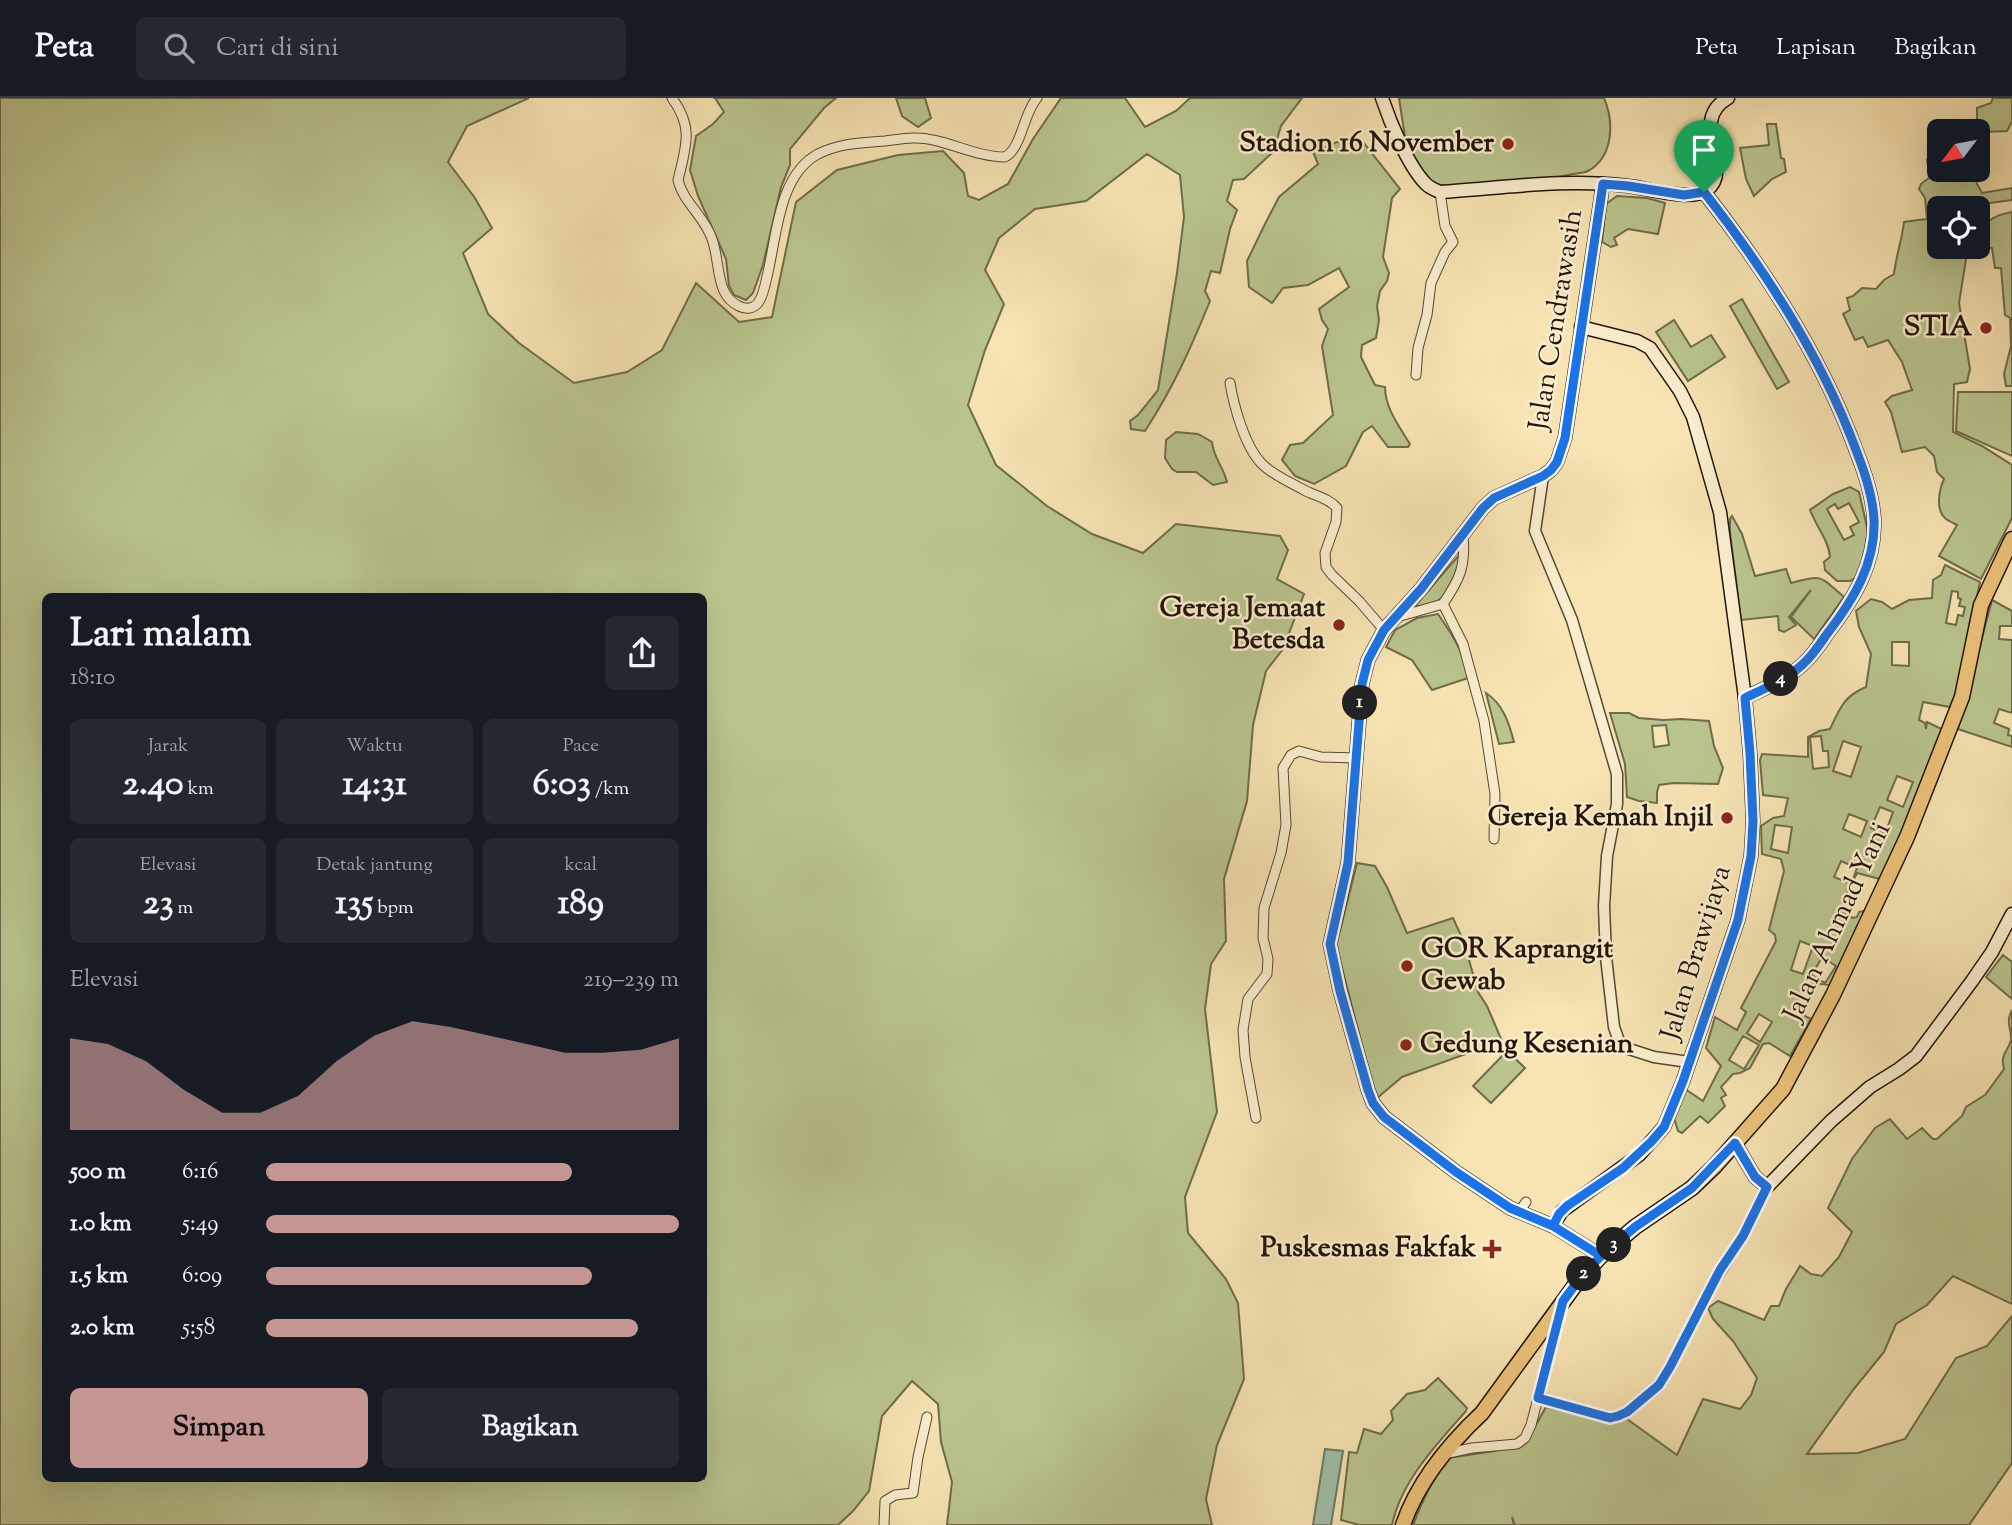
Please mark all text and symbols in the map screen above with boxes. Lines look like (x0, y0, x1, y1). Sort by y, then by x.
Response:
search box (136, 17, 626, 80)
text: Peta (35, 24, 94, 72)
icon: search (160, 29, 198, 67)
text: Cari di sini (216, 30, 339, 67)
text: Peta (1695, 31, 1738, 65)
text: Lapisan (1776, 31, 1856, 65)
text: Bagikan (1894, 31, 1977, 65)
north arrow (1927, 119, 1990, 182)
map controls (1927, 119, 1990, 259)
pin (1674, 120, 1734, 192)
place label: Stadion 16 November (1239, 124, 1494, 164)
icon: arrive (1685, 131, 1723, 169)
marker: Stadion 16 November (1500, 136, 1516, 152)
button: locate (1927, 196, 1990, 259)
street label: Jalan Cendrawasih (1519, 207, 1594, 435)
place label: STIA (1904, 308, 1972, 348)
marker: STIA (1978, 320, 1994, 336)
place label: Gereja Jemaat Betesda (1160, 589, 1325, 661)
text: Lari malam (70, 609, 252, 663)
button: share (605, 616, 679, 690)
marker: Gereja Jemaat Betesda (1331, 617, 1347, 633)
text: 18:10 (70, 662, 115, 695)
pin: 4 (1764, 662, 1798, 696)
text: 4 (1776, 665, 1785, 692)
pin: 1 (1342, 686, 1378, 720)
text: 1 (1356, 689, 1363, 716)
text: Jarak (148, 733, 188, 760)
text: Waktu (346, 733, 403, 760)
text: Pace (563, 733, 599, 760)
text: 2.40 (123, 760, 184, 811)
text: 14:31 (342, 760, 407, 811)
text: 6:03 (532, 760, 591, 811)
text: km (184, 776, 214, 803)
text: /km (591, 776, 629, 803)
place label: Gereja Kemah Injil (1488, 798, 1713, 838)
marker: Gereja Kemah Injil (1719, 810, 1735, 826)
street label: Jalan Ahmad Yani (1773, 815, 1902, 1030)
text: Elevasi (140, 852, 197, 879)
text: Detak jantung (316, 852, 433, 879)
text: kcal (564, 852, 597, 879)
street label: Jalan Brawijaya (1651, 861, 1743, 1047)
text: 23 (143, 879, 174, 930)
text: 135 (335, 879, 373, 930)
text: 189 (558, 879, 604, 930)
text: m (174, 895, 193, 922)
text: bpm (373, 895, 414, 922)
place label: GOR Kaprangit Gewab (1421, 930, 1613, 1002)
marker: GOR Kaprangit Gewab (1399, 958, 1415, 974)
text: Elevasi (70, 964, 139, 997)
text: 219–239 m (583, 964, 679, 997)
place label: Gedung Kesenian (1420, 1025, 1634, 1065)
marker: Gedung Kesenian (1398, 1037, 1414, 1053)
text: 500 m (70, 1156, 126, 1189)
text: 6:16 (182, 1156, 218, 1189)
text: 1.0 km (70, 1208, 132, 1241)
text: 5:49 (182, 1208, 218, 1241)
pin: 3 (1596, 1228, 1632, 1262)
place label: Puskesmas Fakfak (1261, 1229, 1477, 1269)
text: 3 (1610, 1231, 1617, 1258)
marker: Puskesmas Fakfak (1482, 1239, 1502, 1259)
pin: 2 (1566, 1256, 1602, 1292)
text: 1.5 km (70, 1260, 128, 1293)
text: 6:09 (182, 1260, 222, 1293)
text: 2 (1579, 1260, 1588, 1287)
text: 2.0 km (70, 1312, 135, 1345)
text: 5:58 (182, 1312, 215, 1345)
button: Simpan (70, 1388, 368, 1468)
button: Bagikan (382, 1388, 679, 1468)

